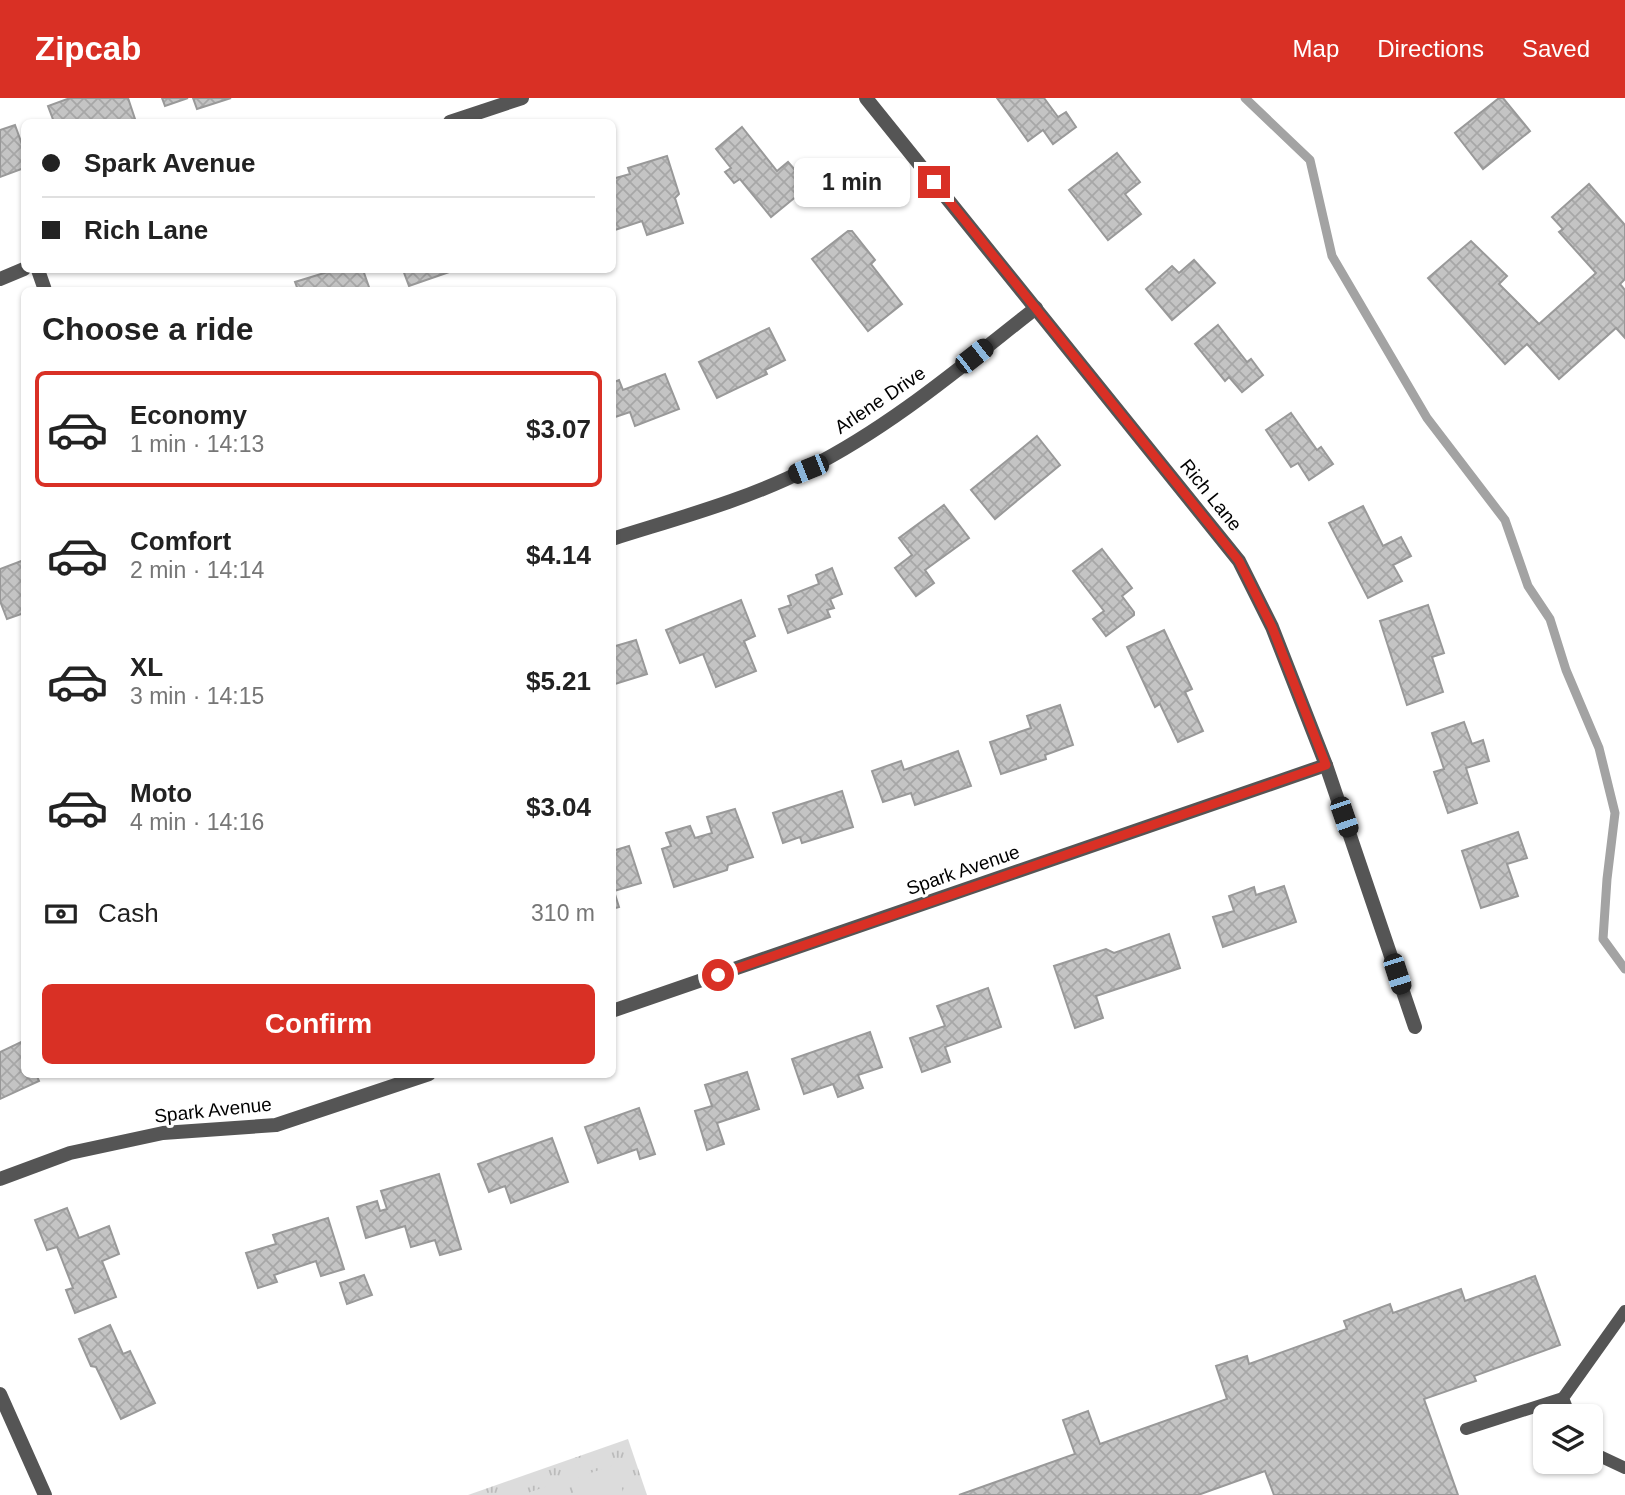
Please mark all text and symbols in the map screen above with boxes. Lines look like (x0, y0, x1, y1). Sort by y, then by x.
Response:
text: Zipcab (35, 30, 141, 67)
text: Map (1293, 35, 1339, 62)
text: Directions (1377, 35, 1484, 62)
text: Saved (1522, 35, 1590, 62)
text: Spark Avenue (84, 148, 255, 178)
callout: 1 min (794, 158, 909, 206)
route end (918, 166, 950, 198)
text: 1 min (822, 169, 882, 195)
text: Rich Lane (84, 215, 208, 245)
text: Choose a ride (42, 311, 254, 347)
car (951, 335, 998, 377)
street label: Arlene Drive (831, 362, 929, 438)
icon: car (46, 398, 109, 461)
text: Economy (130, 400, 247, 430)
text: $3.07 (526, 414, 591, 444)
text: 1 min · 14:13 (130, 431, 264, 457)
car (785, 451, 832, 487)
street label: Rich Lane (1176, 455, 1246, 535)
icon: car (46, 524, 109, 587)
text: Comfort (130, 526, 231, 556)
text: $4.14 (526, 540, 591, 570)
text: 2 min · 14:14 (130, 557, 264, 583)
icon: car (46, 650, 109, 713)
text: XL (130, 652, 163, 682)
text: $5.21 (526, 666, 591, 696)
text: 3 min · 14:15 (130, 683, 264, 709)
icon: car (46, 776, 109, 839)
text: Moto (130, 778, 192, 808)
text: $3.04 (526, 792, 591, 822)
car (1328, 794, 1361, 840)
text: 4 min · 14:16 (130, 809, 264, 835)
street label: Spark Avenue (904, 841, 1022, 899)
icon: cash (42, 895, 80, 933)
text: Cash (98, 898, 159, 928)
text: 310 m (531, 900, 595, 926)
car (1381, 951, 1414, 997)
route start (702, 959, 734, 991)
button: Confirm (42, 984, 595, 1064)
street label: Spark Avenue (153, 1093, 273, 1127)
map controls (1533, 1404, 1603, 1474)
button: layers (1533, 1404, 1603, 1474)

